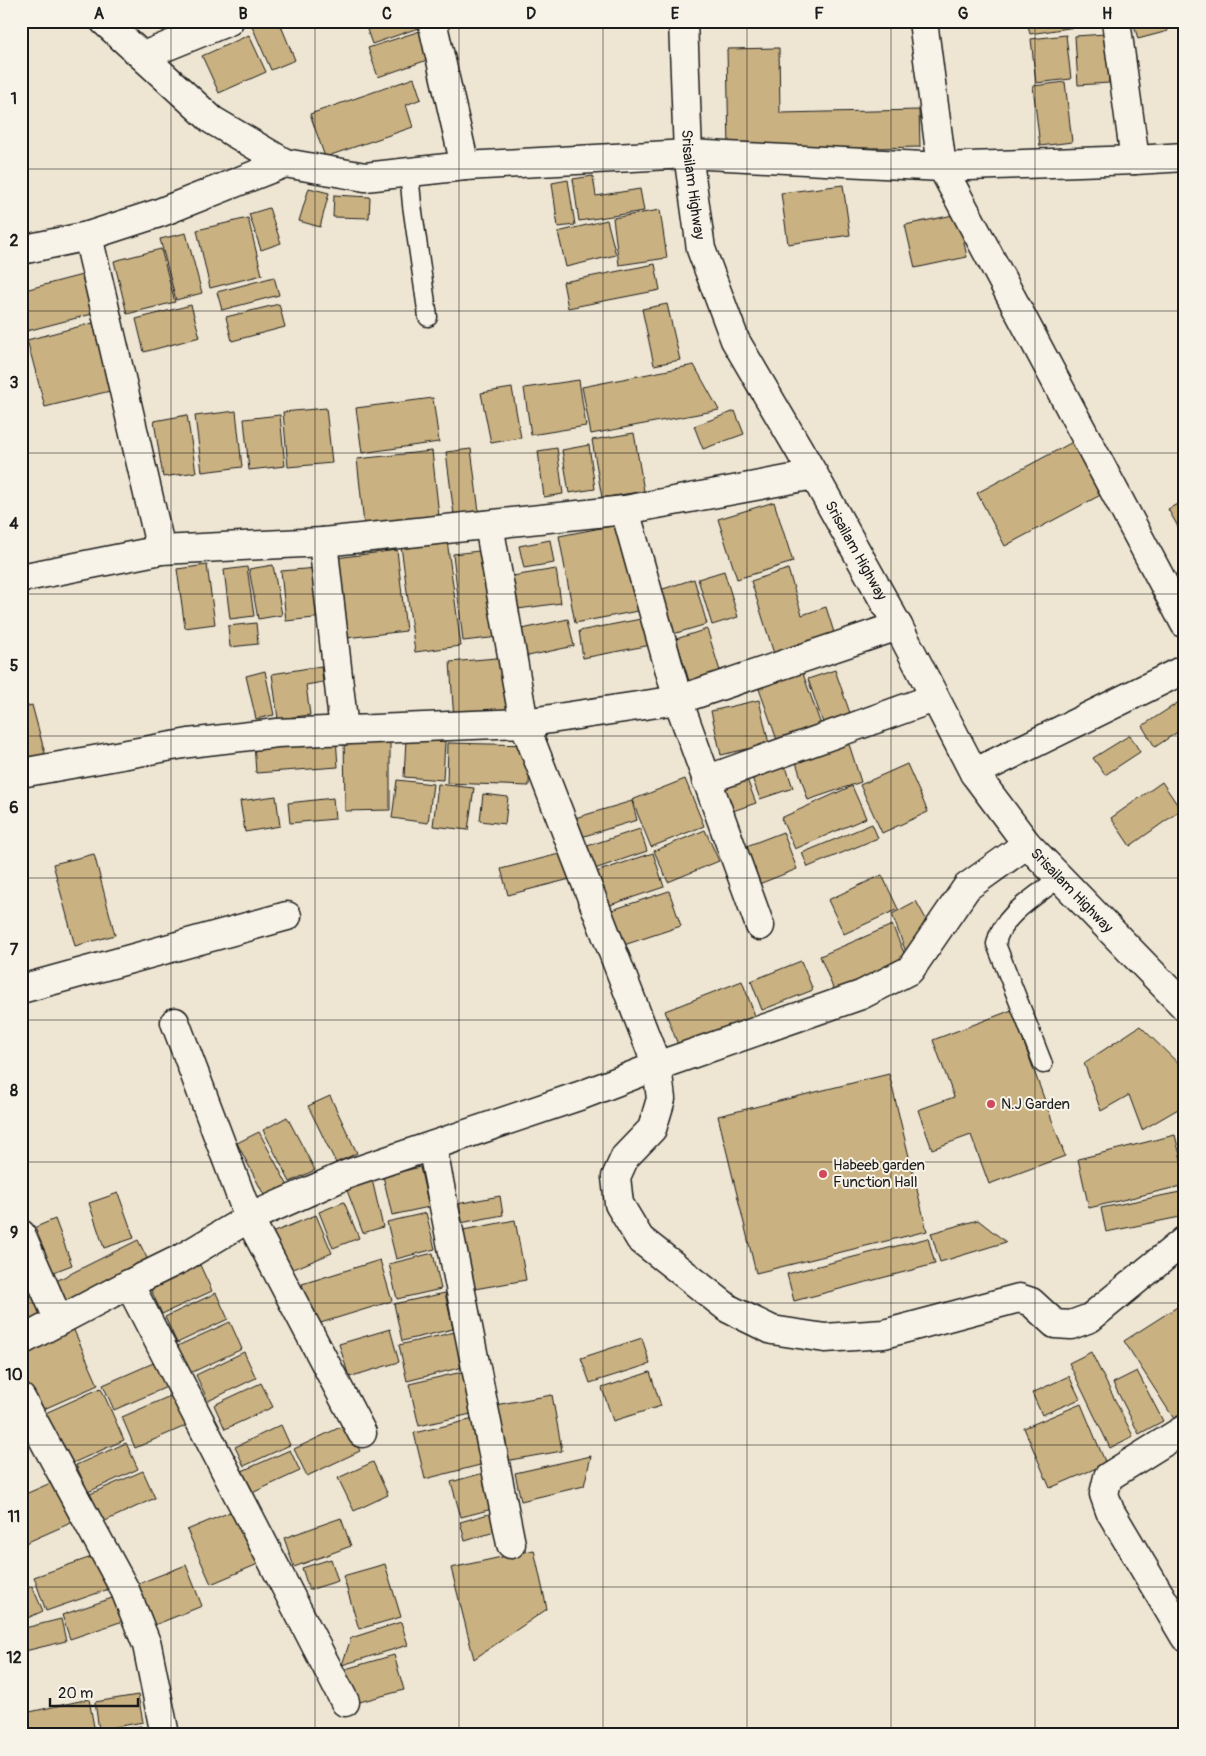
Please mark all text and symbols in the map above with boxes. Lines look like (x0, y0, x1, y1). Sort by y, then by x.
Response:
text: A (94, 4, 105, 24)
text: B (238, 4, 248, 24)
text: C (382, 4, 392, 24)
text: D (526, 4, 536, 24)
text: E (671, 4, 680, 24)
text: F (814, 4, 824, 24)
text: G (958, 4, 969, 24)
text: H (1102, 4, 1112, 24)
text: 1 (11, 89, 17, 109)
street label: Srisailam Highway (678, 129, 709, 241)
text: 2 (10, 231, 19, 251)
text: 3 (10, 373, 19, 393)
street label: Srisailam Highway (821, 498, 892, 604)
text: 4 (9, 514, 19, 534)
text: 5 (10, 656, 19, 676)
text: 6 (9, 798, 19, 818)
street label: Srisailam Highway (1027, 844, 1118, 937)
text: 7 (10, 940, 19, 960)
text: 8 (10, 1081, 18, 1101)
place label: N.J Garden (1001, 1095, 1070, 1114)
marker: N.J Garden (985, 1098, 997, 1110)
place label: Habeeb garden Function Hall (833, 1156, 925, 1192)
marker: Habeeb garden Function Hall (817, 1168, 829, 1180)
text: 9 (10, 1223, 18, 1243)
text: 10 (5, 1365, 23, 1385)
text: 11 (8, 1507, 20, 1527)
text: 12 (6, 1648, 22, 1668)
scale bar (50, 1676, 138, 1708)
text: 20 m (58, 1684, 93, 1703)

